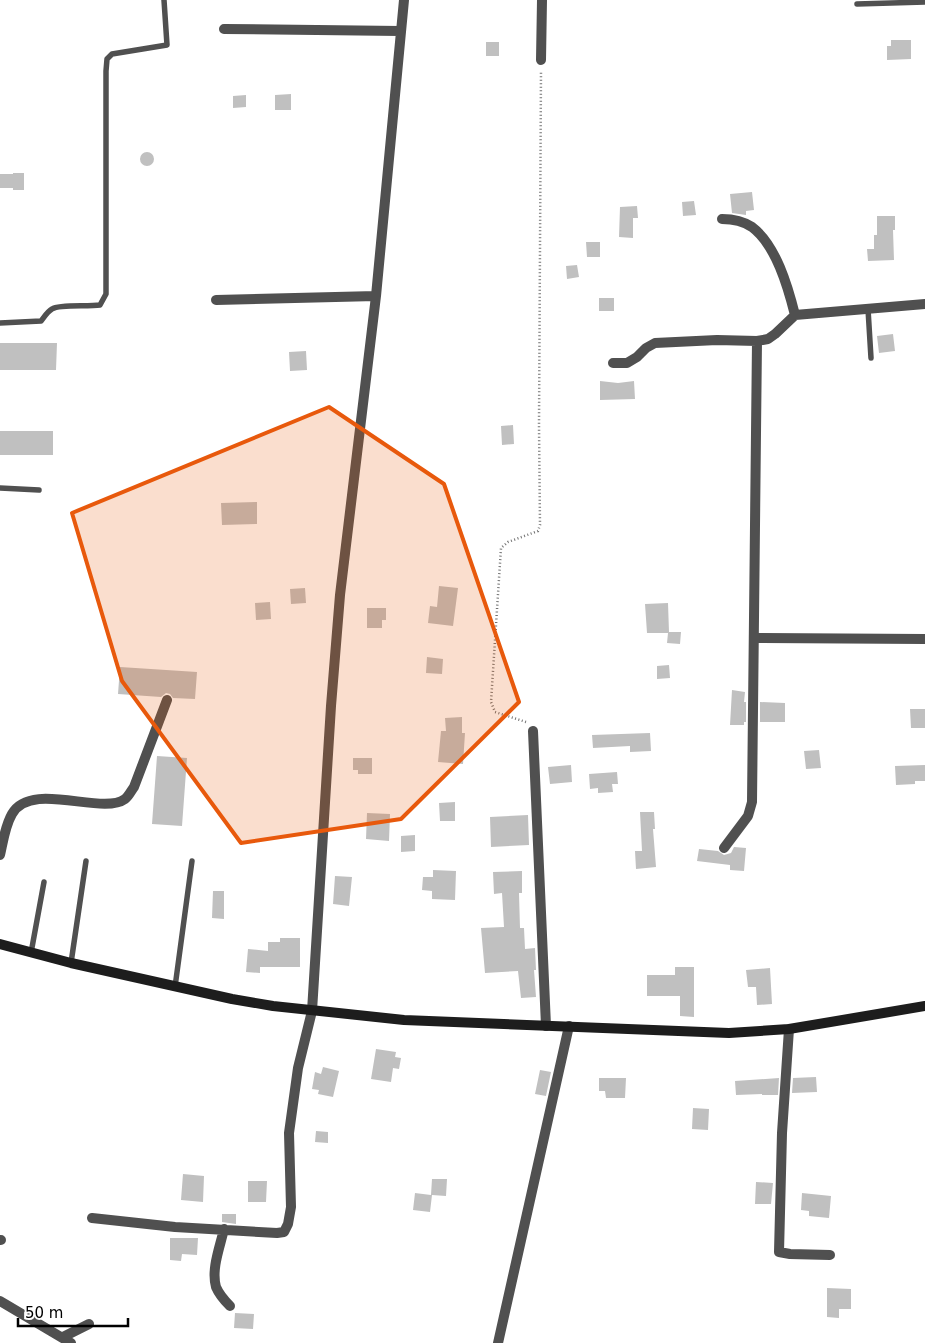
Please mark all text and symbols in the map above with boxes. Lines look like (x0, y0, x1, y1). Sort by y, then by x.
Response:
scale bar (18, 1296, 128, 1328)
text: 50 m (25, 1304, 63, 1322)

